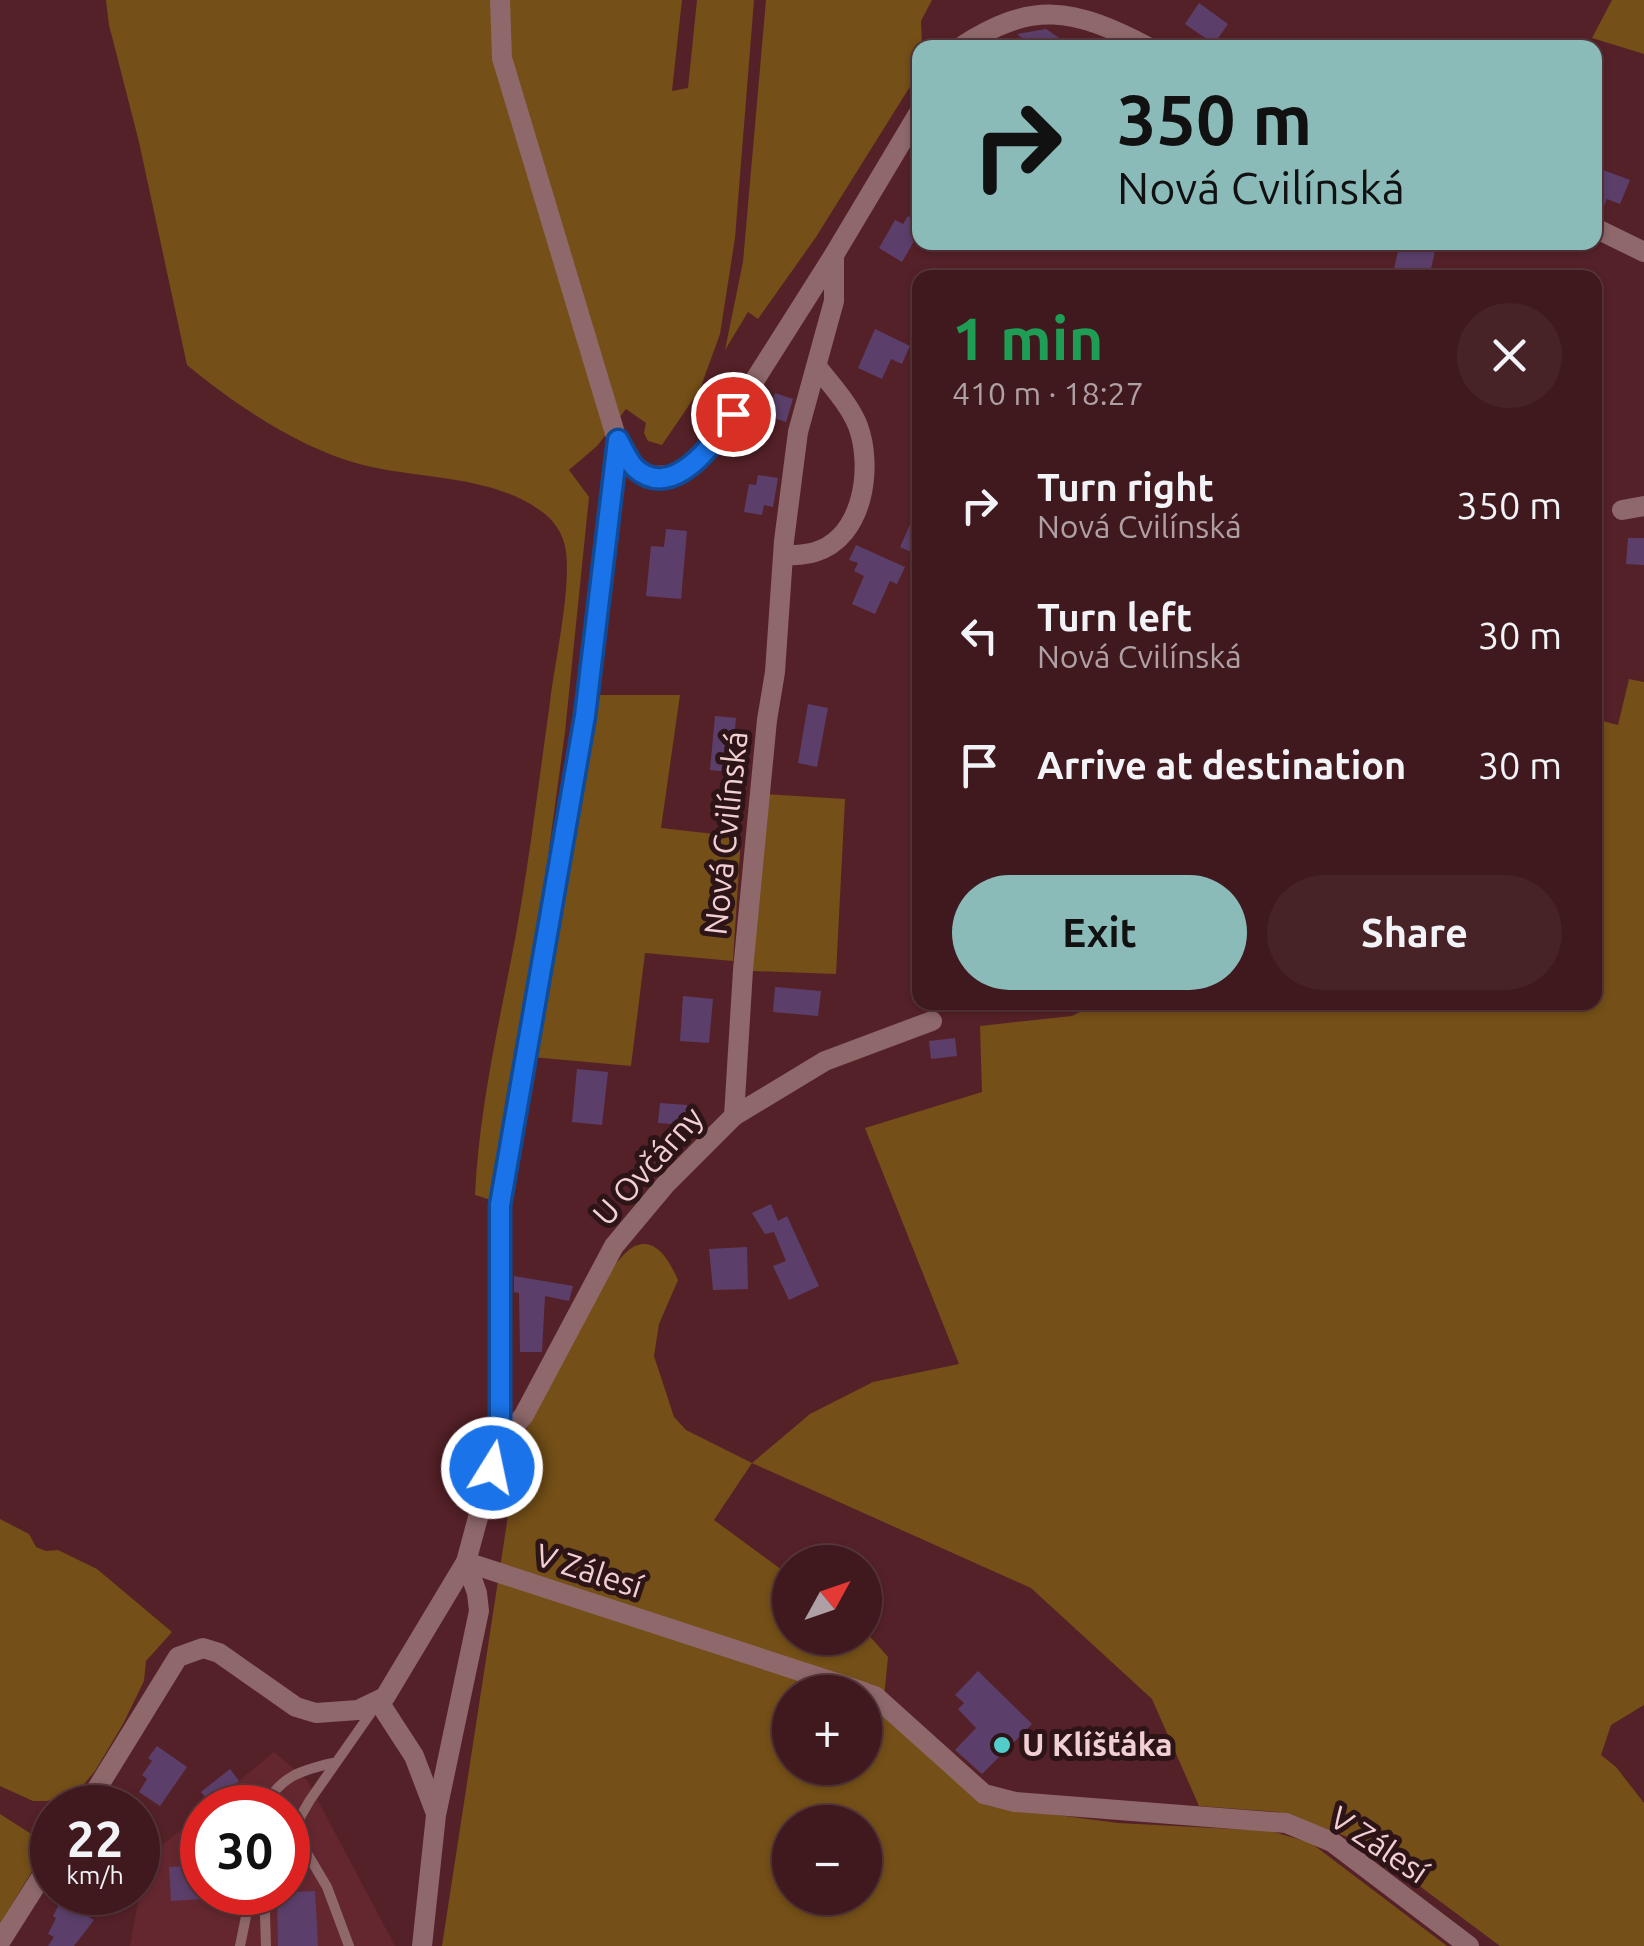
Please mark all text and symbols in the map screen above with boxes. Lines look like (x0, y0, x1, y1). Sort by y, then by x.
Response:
icon: right (952, 80, 1082, 210)
text: 350 m (1117, 80, 1312, 158)
text: Nová Cvilínská (1117, 162, 1405, 213)
button: close (1457, 303, 1562, 408)
text: 1 min (952, 304, 1104, 371)
pin (691, 372, 776, 457)
text: 410 m · 18:27 (952, 375, 1144, 411)
icon: arrive (706, 387, 761, 442)
text: Turn right (1037, 466, 1214, 508)
icon: right (952, 478, 1007, 533)
text: 350 m (1456, 484, 1562, 526)
text: Nová Cvilínská (1037, 508, 1242, 544)
text: Turn left (1037, 596, 1192, 638)
icon: left (952, 608, 1007, 663)
text: 30 m (1478, 614, 1562, 656)
text: Nová Cvilínská (1037, 638, 1242, 674)
street label: Nová Cvilínská (696, 729, 754, 937)
icon: arrive (952, 738, 1007, 793)
text: Arrive at destination (1037, 744, 1406, 786)
text: 30 m (1478, 744, 1562, 786)
button: Exit (952, 875, 1247, 990)
button: Share (1267, 875, 1562, 990)
street label: U Ovčárny (585, 1099, 710, 1232)
position arrow (440, 1416, 544, 1520)
street label: V Zálesí (531, 1536, 648, 1605)
north arrow (772, 1545, 882, 1655)
map controls (772, 1545, 882, 1915)
button: + (772, 1675, 882, 1785)
place label: U Klíšťáka (1022, 1726, 1173, 1762)
marker: U Klíšťáka (991, 1734, 1013, 1756)
speed limit sign: 30 (180, 1785, 310, 1915)
street label: V Zálesí (1324, 1799, 1436, 1891)
button: − (772, 1805, 882, 1915)
text: 22 (67, 1810, 123, 1866)
text: km/h (66, 1861, 124, 1889)

